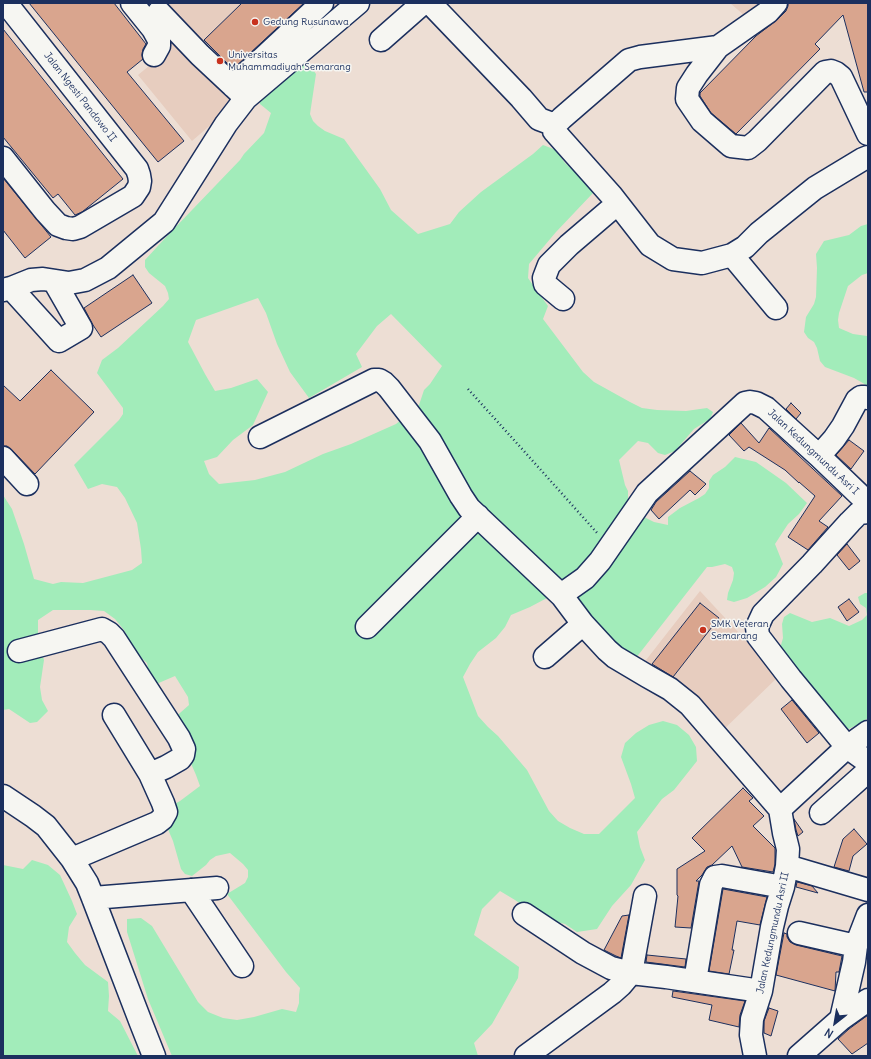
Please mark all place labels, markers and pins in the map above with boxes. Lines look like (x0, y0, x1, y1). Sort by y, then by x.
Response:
place label: Gedung Rusunawa (263, 16, 349, 28)
marker: Gedung Rusunawa (250, 17, 260, 27)
place label: Universitas Muhammadiyah Semarang (228, 49, 351, 72)
marker: Universitas Muhammadiyah Semarang (215, 56, 225, 66)
place label: SMK Veteran Semarang (711, 618, 769, 642)
marker: SMK Veteran Semarang (698, 625, 708, 635)

